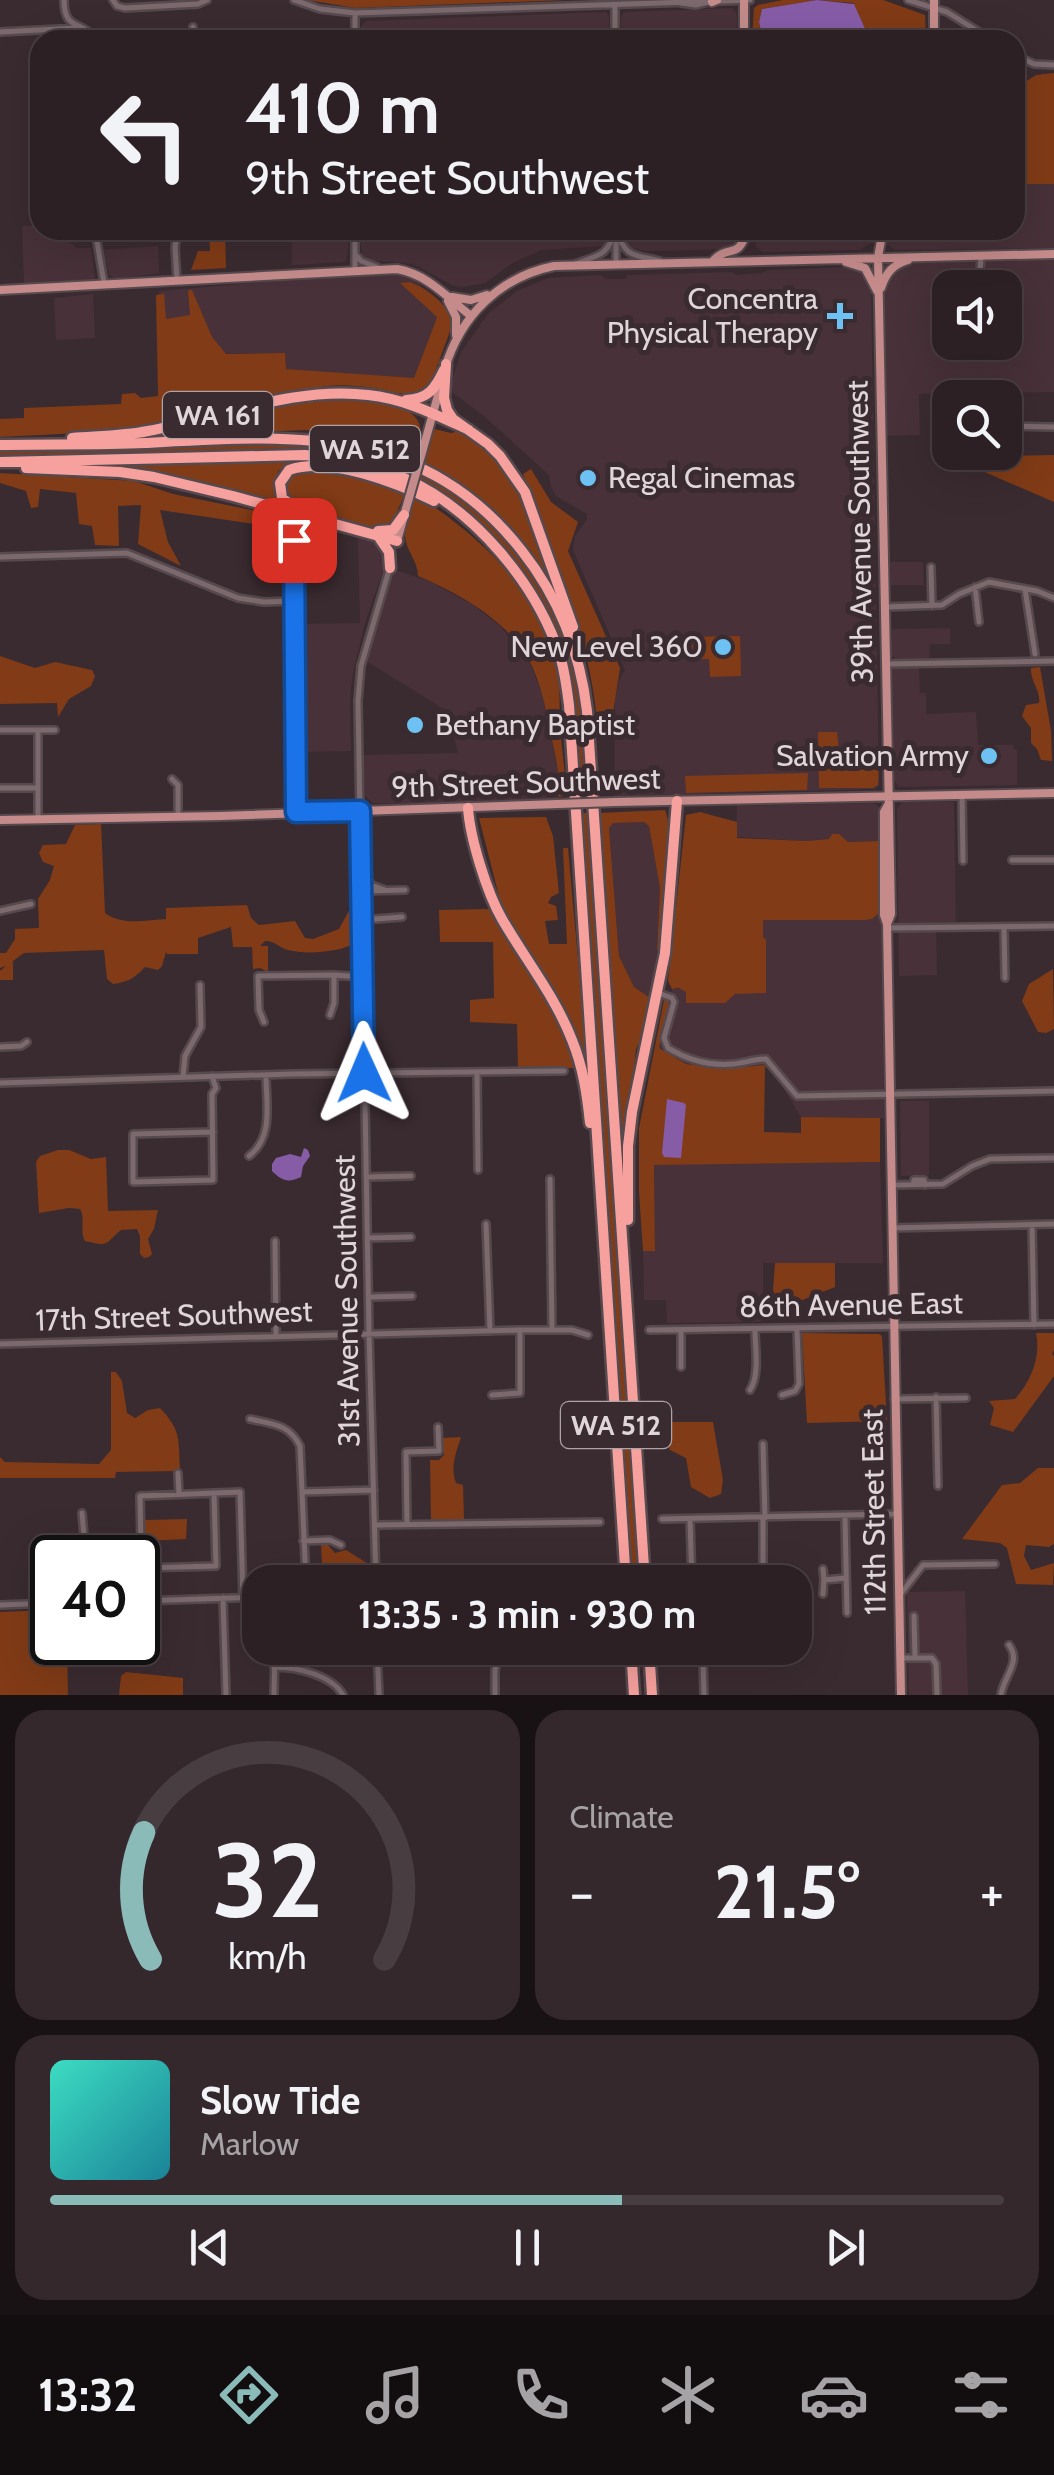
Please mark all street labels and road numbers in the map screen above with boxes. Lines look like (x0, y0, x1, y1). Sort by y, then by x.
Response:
street label: 39th Avenue Southwest (838, 380, 881, 684)
road number: WA 161 (163, 392, 273, 438)
road number: WA 512 (310, 426, 420, 472)
street label: 9th Street Southwest (391, 759, 661, 806)
street label: 31st Avenue Southwest (325, 1154, 368, 1448)
street label: 86th Avenue East (739, 1284, 963, 1325)
street label: 17th Street Southwest (35, 1292, 313, 1339)
road number: WA 512 (561, 1402, 671, 1448)
street label: 112th Street East (853, 1409, 894, 1615)

